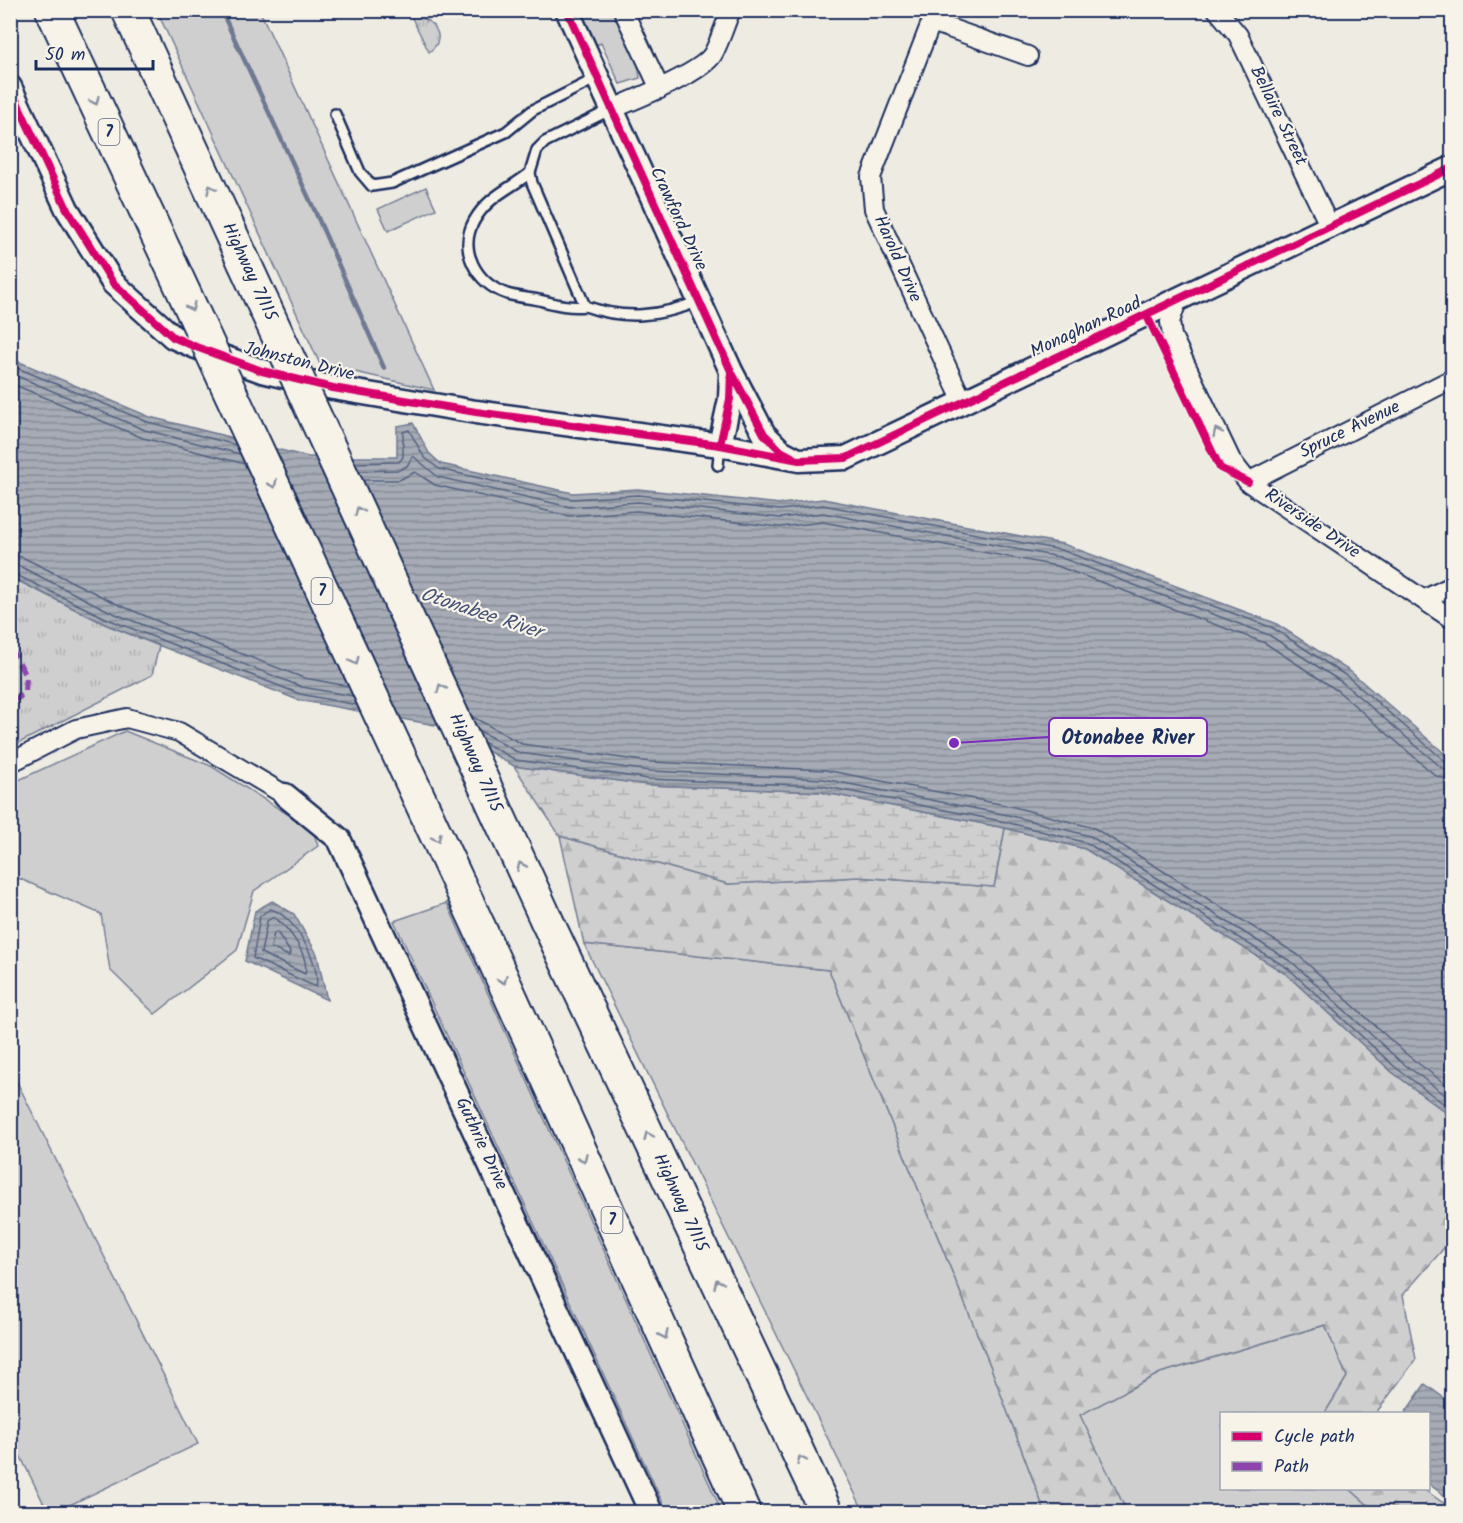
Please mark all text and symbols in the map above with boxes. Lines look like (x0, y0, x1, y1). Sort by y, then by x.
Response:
scale bar (36, 33, 153, 71)
text: 50 m (45, 41, 85, 70)
street label: Bellaire Street (1241, 61, 1315, 172)
one-way arrow (87, 95, 99, 106)
road number: 7 (98, 119, 120, 145)
street label: Crawford Drive (641, 162, 715, 276)
one-way arrow (206, 185, 218, 196)
street label: Harold Drive (865, 211, 929, 307)
street label: Highway 7/115 (213, 218, 285, 328)
street label: Monaghan Road (1026, 289, 1147, 366)
one-way arrow (184, 301, 196, 312)
street label: Johnston Drive (241, 334, 357, 390)
street label: Spruce Avenue (1295, 393, 1405, 467)
one-way arrow (1213, 428, 1225, 439)
one-way arrow (265, 478, 277, 489)
street label: Riverside Drive (1258, 481, 1366, 567)
one-way arrow (355, 507, 367, 518)
road number: 7 (312, 578, 332, 604)
water label: Otonabee River (416, 579, 550, 650)
one-way arrow (347, 655, 359, 666)
one-way arrow (436, 684, 448, 695)
street label: Highway 7/115 (440, 708, 510, 819)
callout: Otonabee River (1049, 718, 1207, 756)
text: Otonabee River (1061, 723, 1195, 755)
one-way arrow (430, 832, 442, 843)
one-way arrow (517, 861, 529, 872)
one-way arrow (495, 974, 507, 985)
street label: Guthrie Drive (447, 1093, 515, 1195)
one-way arrow (644, 1132, 656, 1143)
street label: Highway 7/115 (644, 1149, 716, 1259)
one-way arrow (576, 1151, 588, 1162)
road number: 7 (602, 1207, 622, 1233)
one-way arrow (713, 1279, 725, 1290)
one-way arrow (657, 1329, 669, 1340)
legend (1220, 1412, 1430, 1490)
text: Cycle path (1274, 1423, 1355, 1452)
text: Path (1274, 1453, 1309, 1482)
one-way arrow (797, 1455, 809, 1466)

